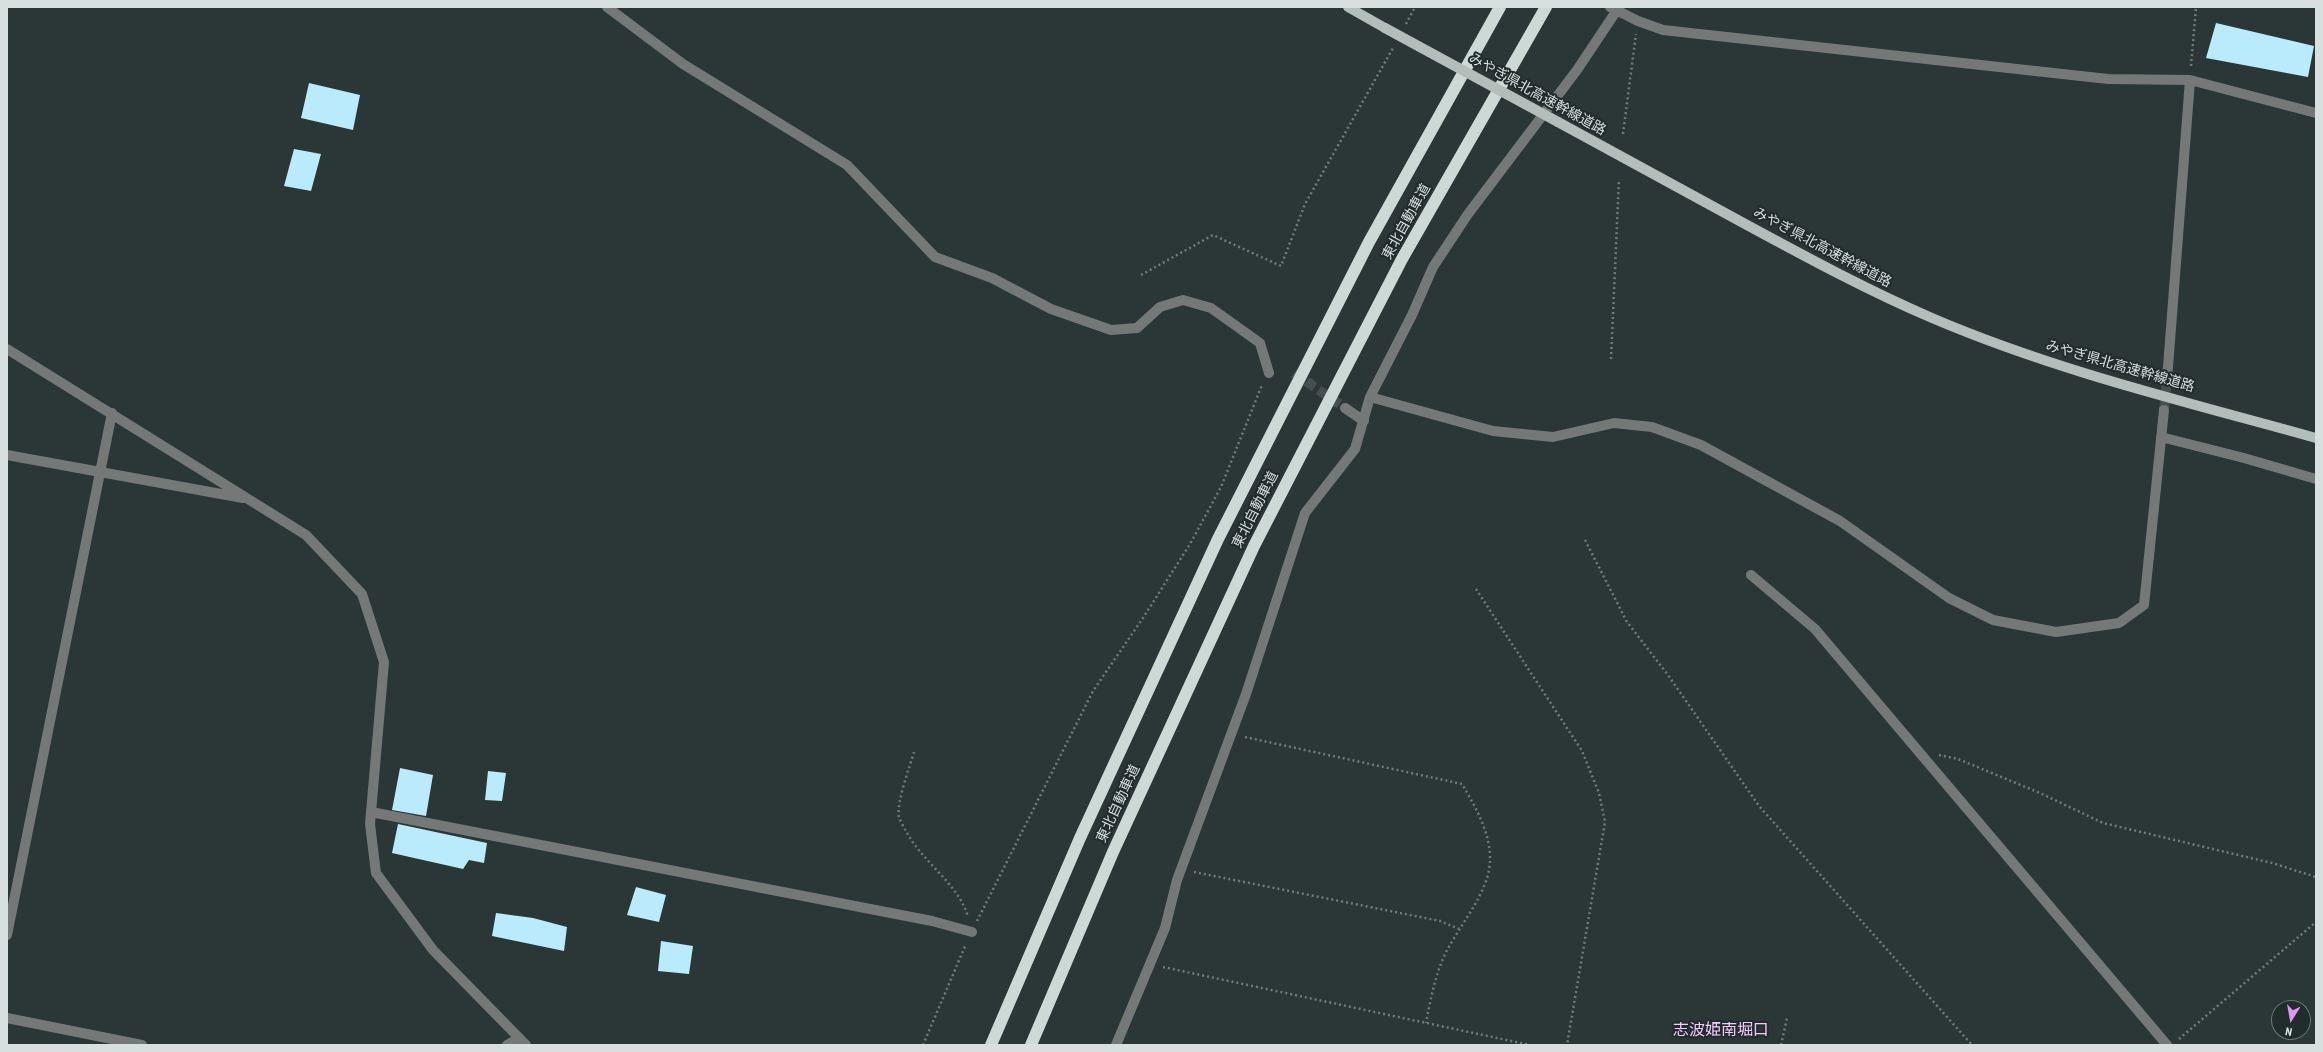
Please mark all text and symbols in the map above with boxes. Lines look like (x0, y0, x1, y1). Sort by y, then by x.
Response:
street label: みやぎ県北高速幹線道路 (1466, 50, 1608, 140)
street label: 東北自動車道 (1379, 181, 1435, 263)
street label: みやぎ県北高速幹線道路 (1750, 204, 1894, 292)
street label: みやぎ県北高速幹線道路 (2044, 338, 2196, 396)
street label: 東北自動車道 (1229, 469, 1283, 551)
street label: 東北自動車道 (1094, 762, 1144, 846)
north arrow (2271, 1000, 2311, 1040)
district label: 志波姫南堀口 (1673, 1021, 1769, 1041)
text: N (2284, 1024, 2293, 1038)

